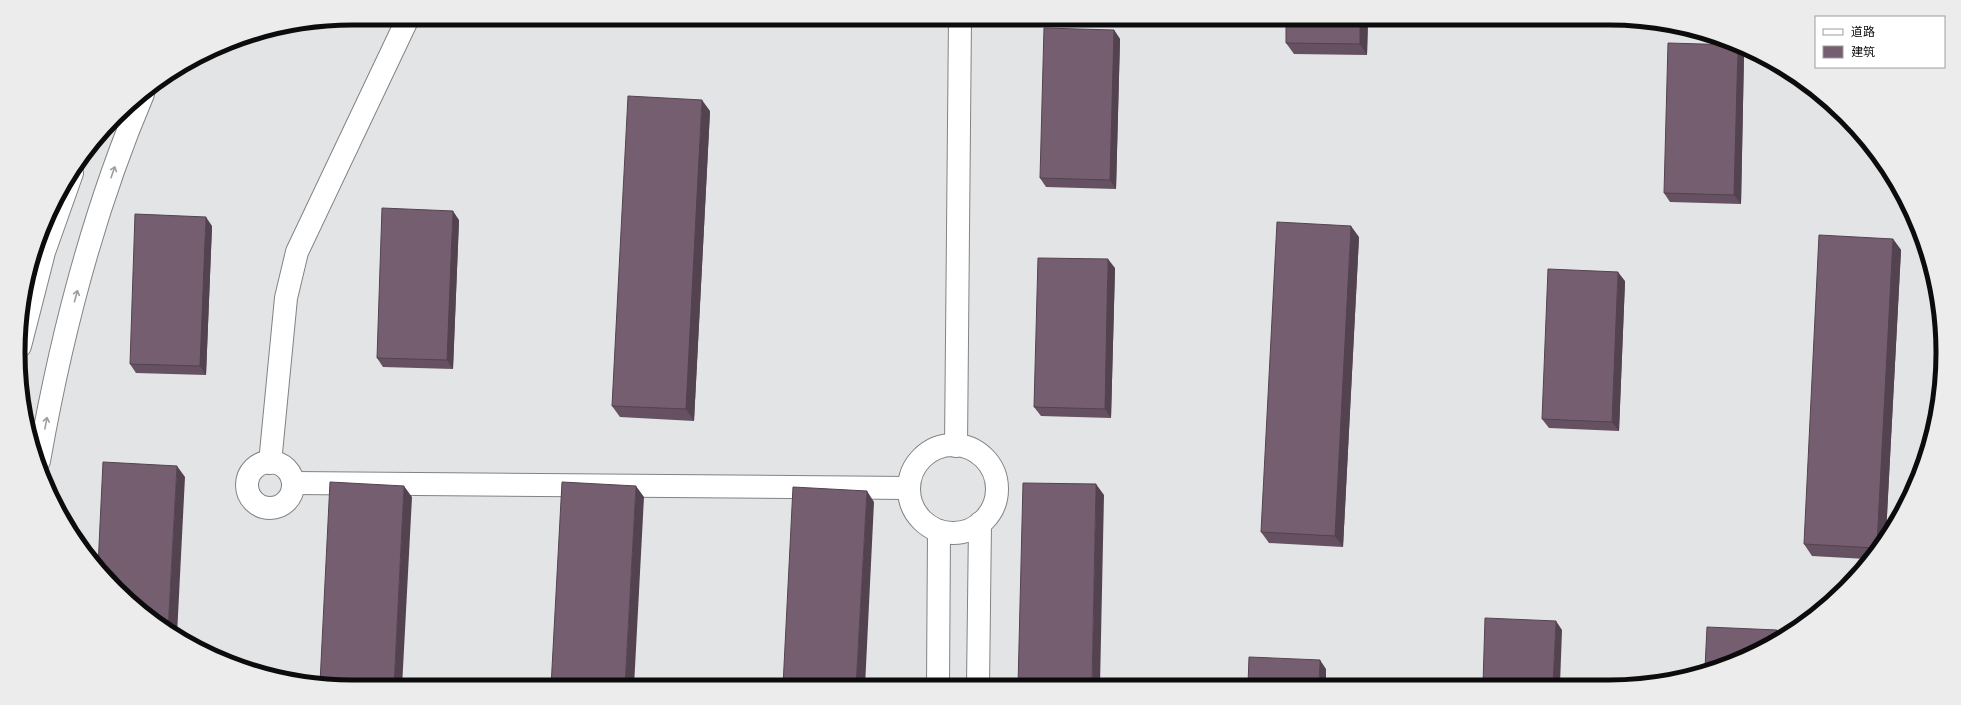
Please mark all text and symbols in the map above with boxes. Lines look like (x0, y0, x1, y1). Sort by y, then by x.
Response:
legend (1815, 16, 1945, 68)
text: 道路 (1851, 25, 1875, 39)
text: 建筑 (1851, 45, 1875, 59)
one-way arrow (110, 165, 117, 178)
one-way arrow (73, 290, 80, 303)
one-way arrow (43, 416, 51, 429)

